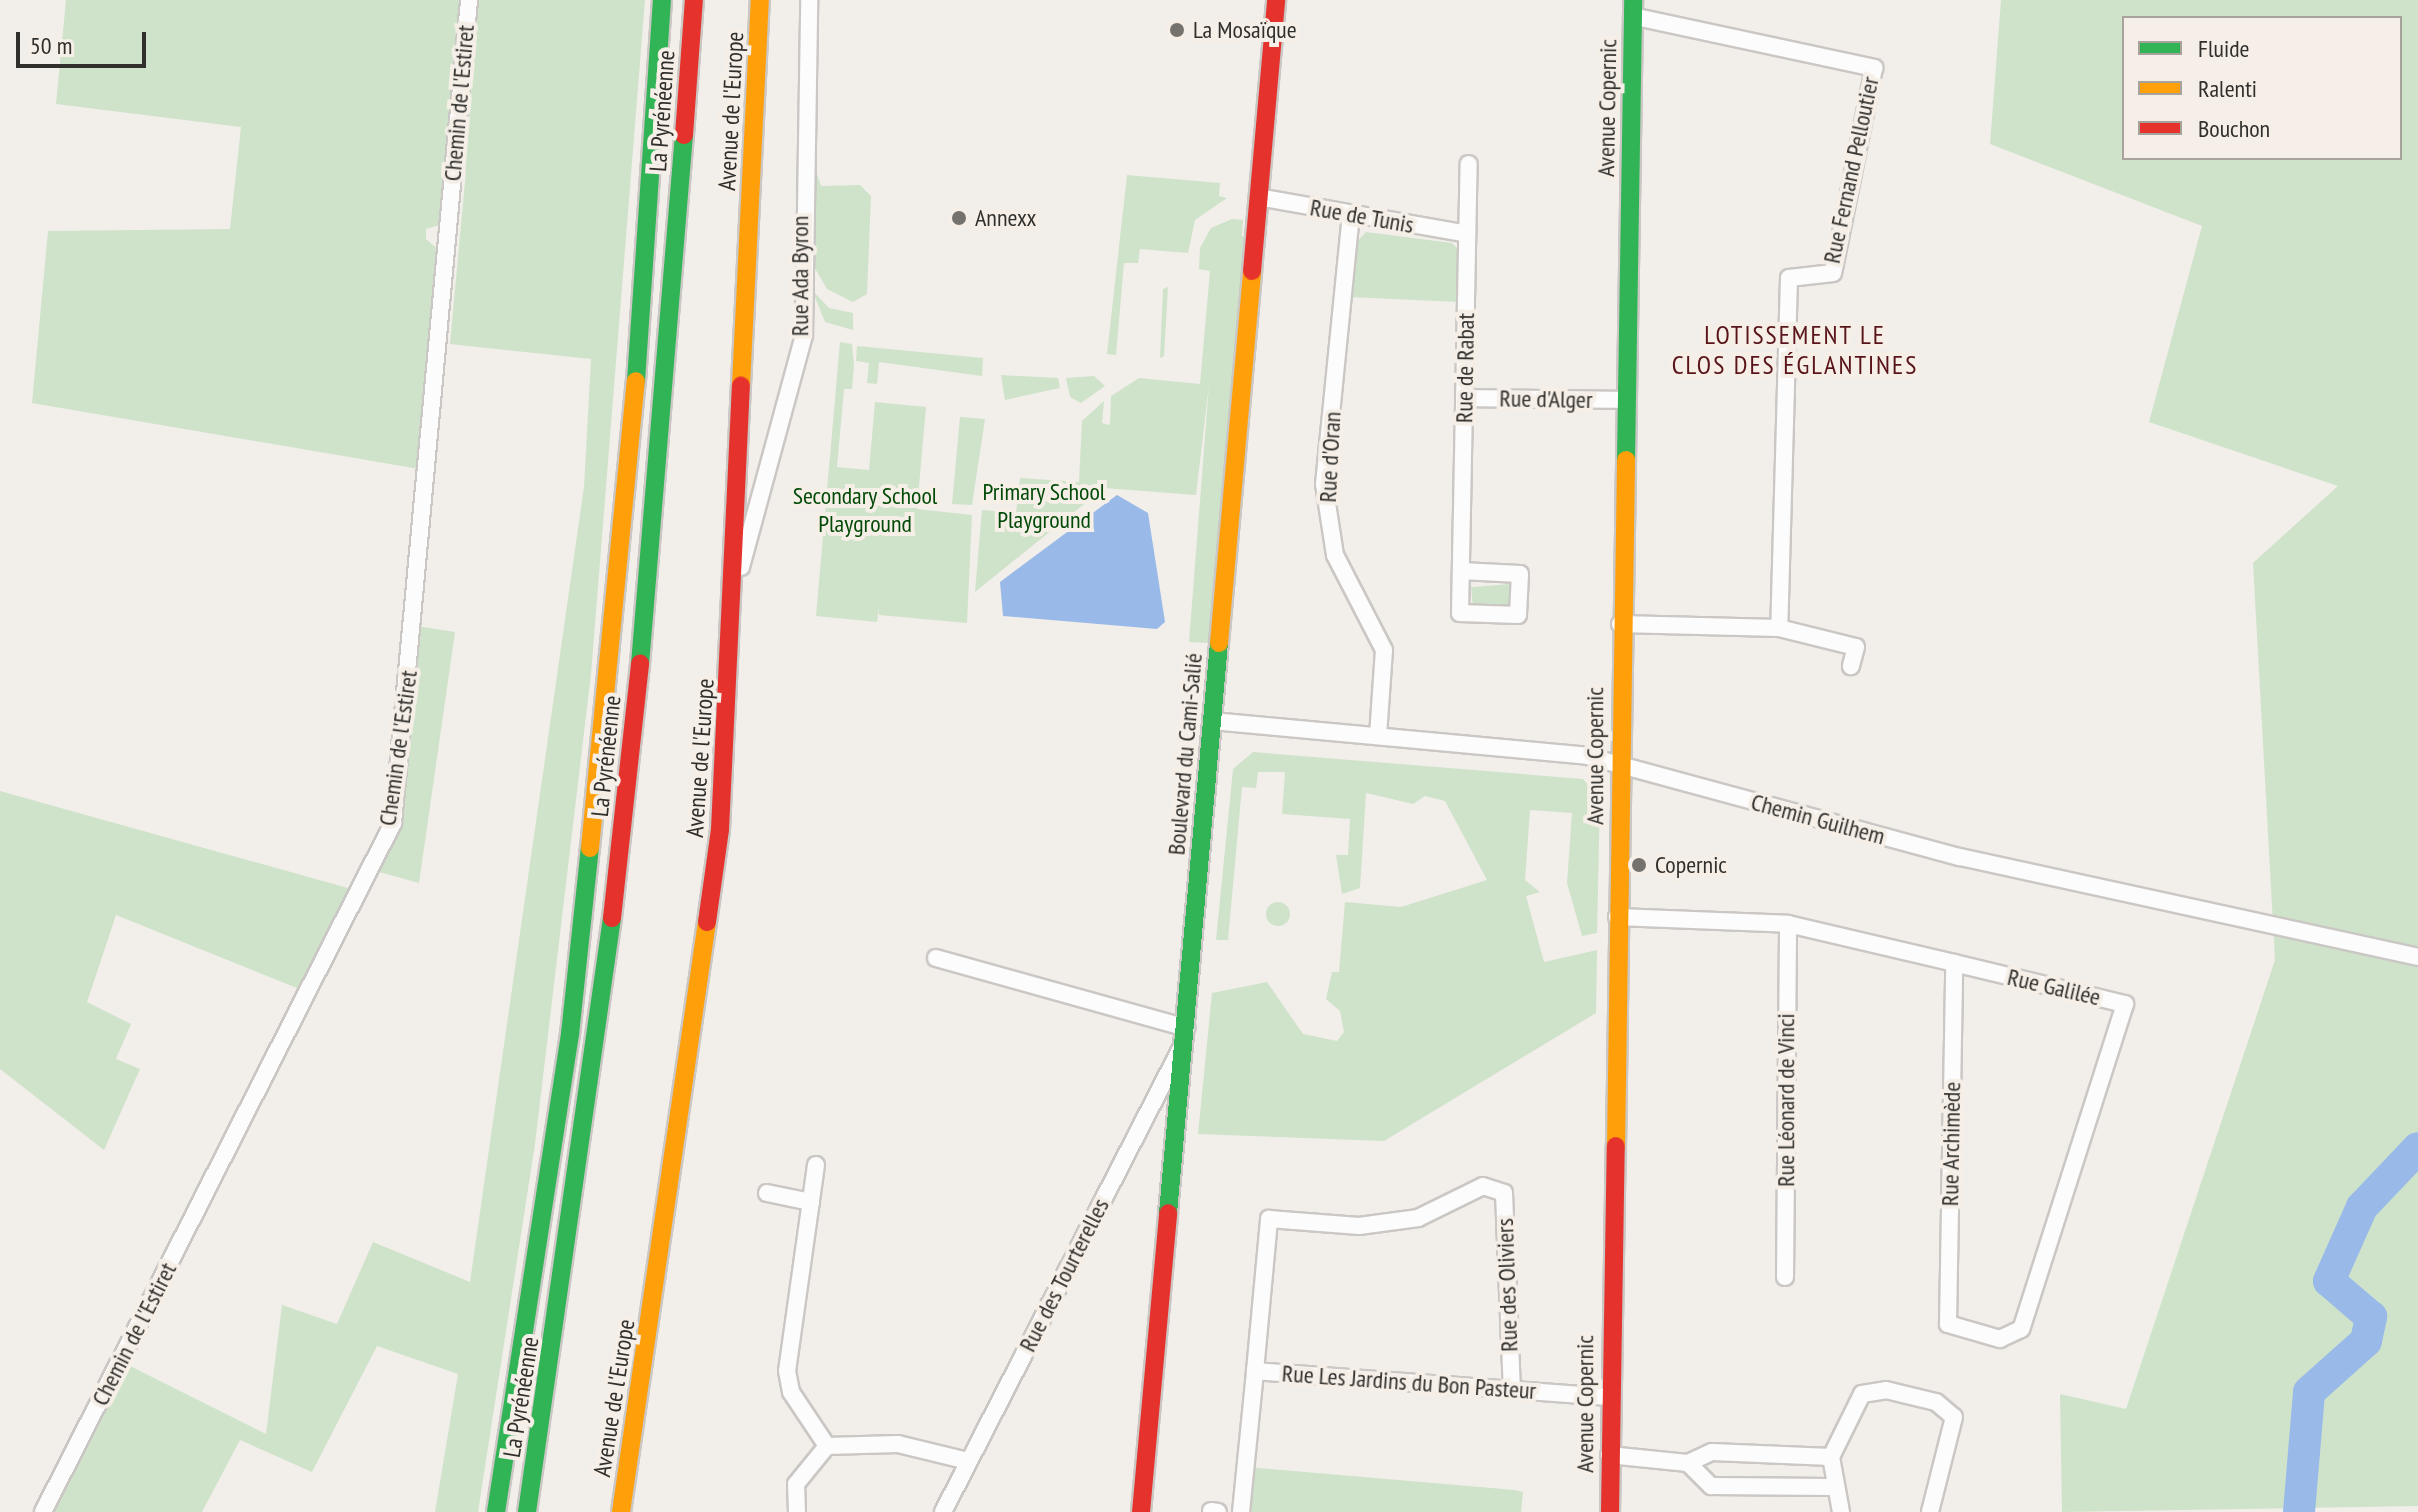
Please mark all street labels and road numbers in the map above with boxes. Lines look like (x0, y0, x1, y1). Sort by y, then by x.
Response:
street label: Chemin de l'Estiret (438, 24, 480, 182)
street label: Avenue de l'Europe (712, 31, 750, 191)
street label: Avenue Copernic (1591, 39, 1623, 177)
street label: La Pyrénéenne (643, 49, 681, 173)
street label: Rue Fernand Pelloutier (1817, 74, 1885, 266)
street label: Rue de Tunis (1308, 193, 1416, 239)
street label: Rue Ada Byron (786, 215, 814, 337)
street label: Rue de Rabat (1450, 313, 1480, 423)
street label: Rue d'Alger (1499, 384, 1593, 414)
street label: Rue d'Oran (1313, 411, 1347, 503)
street label: Boulevard du Cami-Salié (1162, 652, 1208, 856)
street label: Chemin de l'Estiret (373, 668, 423, 828)
street label: Avenue de l'Europe (680, 678, 720, 838)
street label: Avenue Copernic (1581, 687, 1609, 825)
street label: La Pyrénéenne (585, 694, 627, 818)
street label: Chemin Guilhem (1748, 787, 1888, 851)
street label: Rue Galilée (2005, 962, 2103, 1012)
street label: Rue Léonard de Vinci (1772, 1013, 1800, 1187)
street label: Rue Archimède (1936, 1081, 1966, 1207)
street label: Rue des Tourterelles (1013, 1193, 1115, 1357)
street label: Rue des Oliviers (1490, 1218, 1524, 1352)
street label: Chemin de l'Estiret (86, 1258, 182, 1410)
street label: Avenue de l'Europe (587, 1317, 641, 1479)
street label: La Pyrénéenne (497, 1335, 545, 1459)
street label: Avenue Copernic (1571, 1335, 1599, 1473)
street label: Rue Les Jardins du Bon Pasteur (1281, 1359, 1537, 1405)

